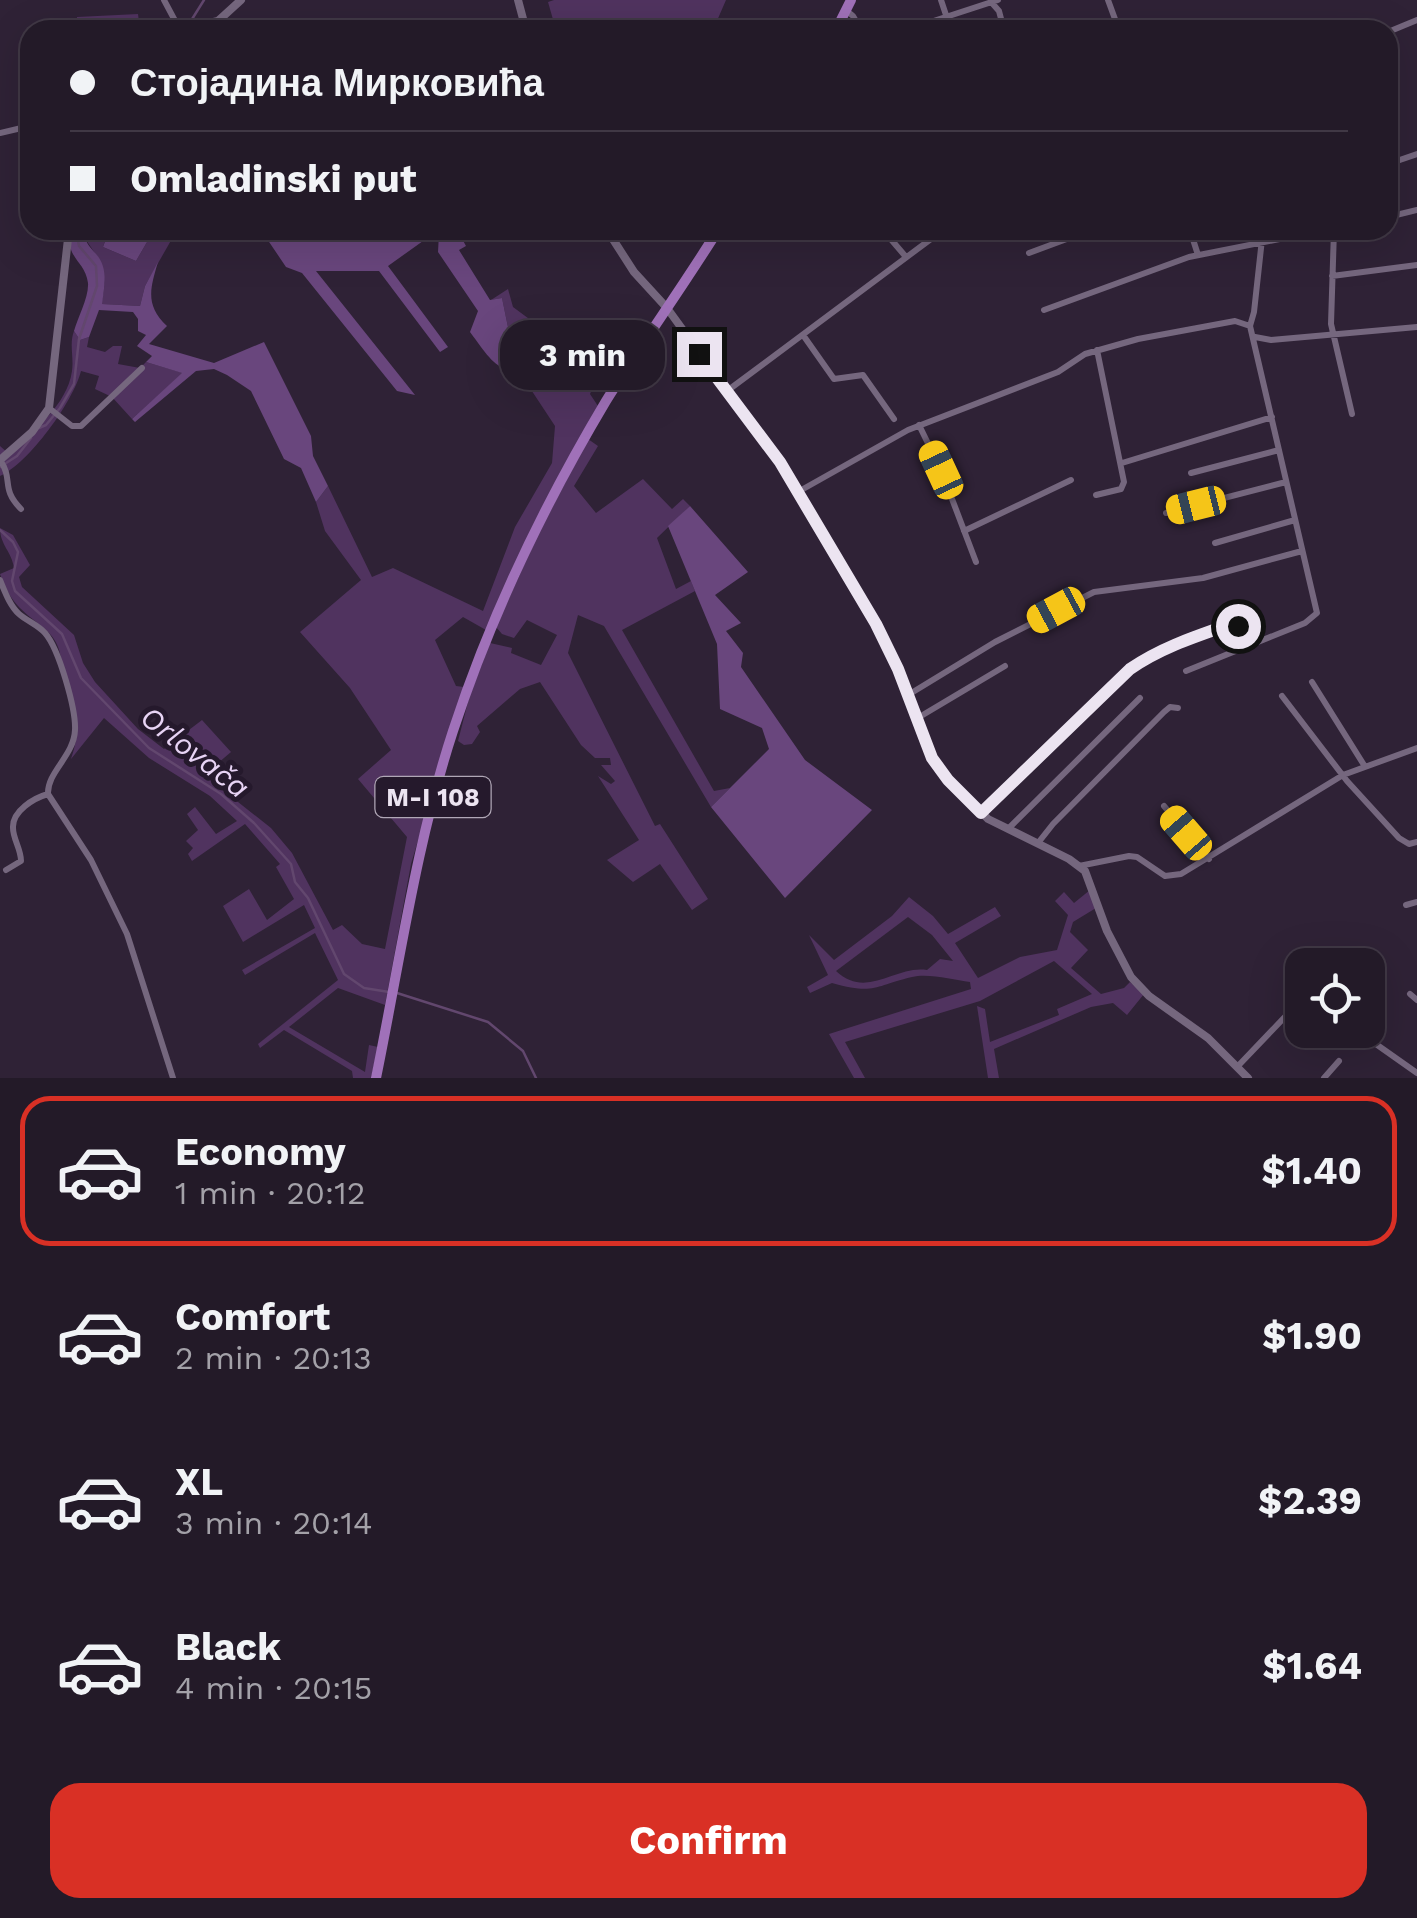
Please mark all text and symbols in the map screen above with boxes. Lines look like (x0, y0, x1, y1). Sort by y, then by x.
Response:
text: Стојадина Мирковића (130, 61, 544, 105)
text: Omladinski put (130, 157, 417, 201)
callout: 3 min (499, 319, 664, 389)
route end (677, 332, 722, 377)
text: 3 min (539, 336, 626, 374)
car (915, 436, 967, 504)
car (1163, 483, 1229, 527)
car (1022, 583, 1090, 637)
route start (1216, 604, 1261, 649)
water label: Orlovača (134, 699, 256, 805)
road number: M-I 108 (376, 777, 490, 817)
car (1155, 801, 1217, 865)
map controls (1285, 948, 1385, 1048)
button: locate (1285, 948, 1385, 1048)
icon: car (55, 1126, 145, 1216)
text: Economy (175, 1130, 346, 1174)
text: $1.40 (1261, 1149, 1362, 1193)
text: 1 min · 20:12 (175, 1174, 365, 1212)
icon: car (55, 1291, 145, 1381)
text: Comfort (175, 1295, 330, 1339)
text: $1.90 (1262, 1314, 1362, 1358)
text: 2 min · 20:13 (175, 1339, 372, 1377)
icon: car (55, 1456, 145, 1546)
text: XL (175, 1460, 223, 1504)
text: $2.39 (1258, 1479, 1362, 1523)
text: 3 min · 20:14 (175, 1504, 373, 1542)
icon: car (55, 1621, 145, 1711)
text: Black (175, 1625, 281, 1669)
text: $1.64 (1263, 1644, 1362, 1688)
text: 4 min · 20:15 (175, 1669, 372, 1707)
button: Confirm (50, 1783, 1367, 1898)

